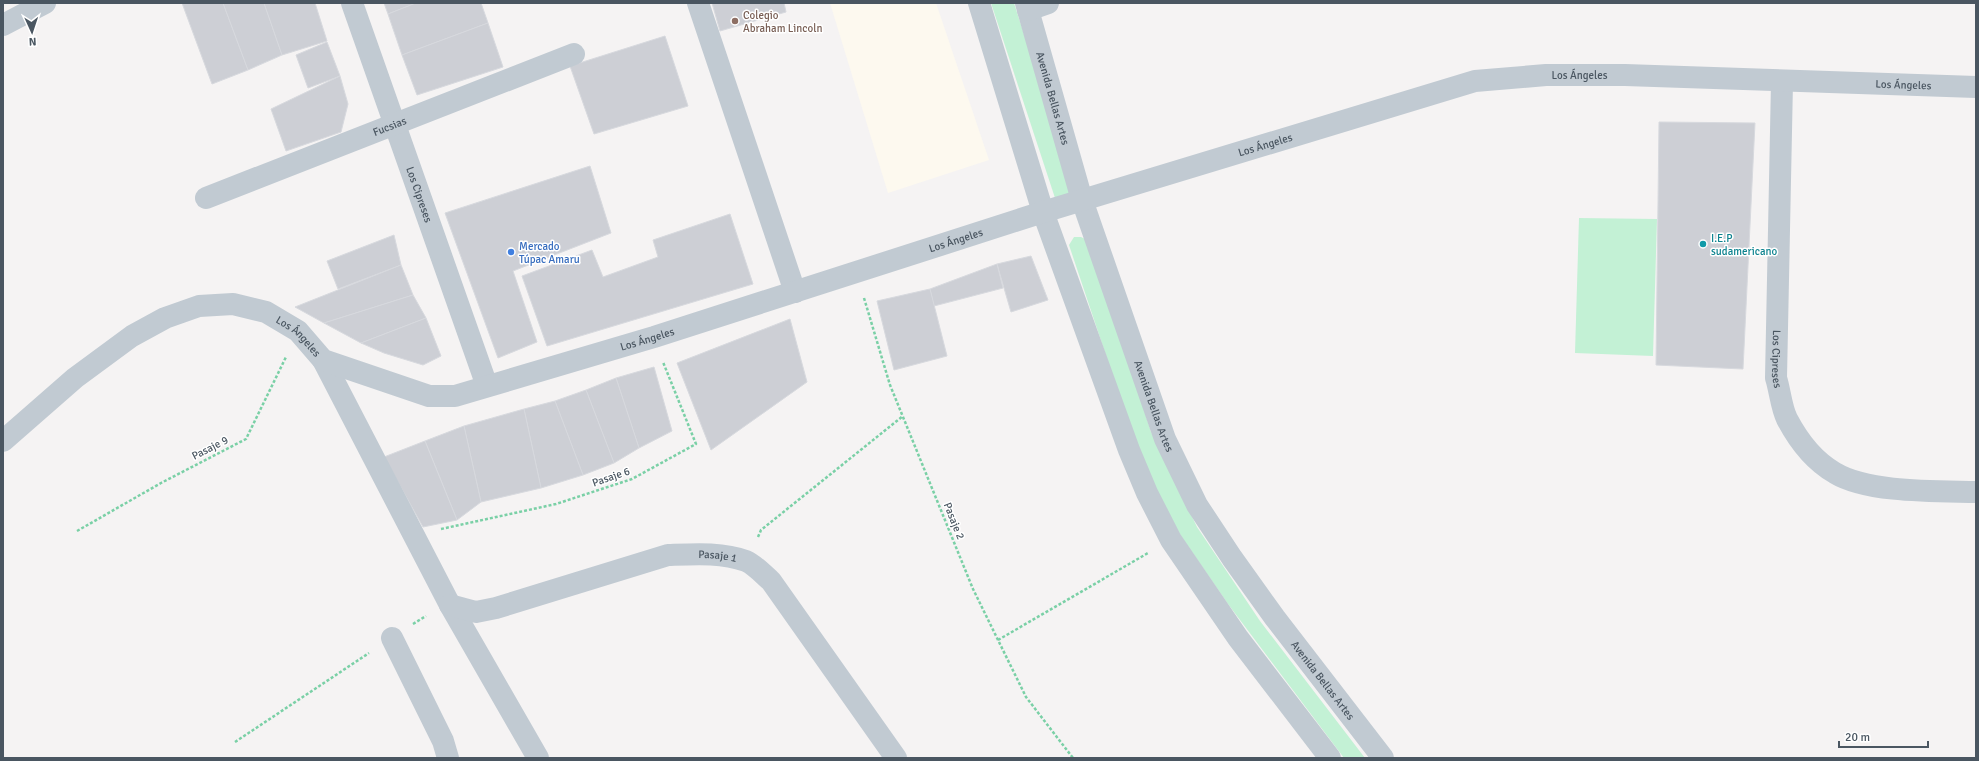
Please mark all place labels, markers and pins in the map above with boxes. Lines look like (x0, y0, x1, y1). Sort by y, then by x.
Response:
place label: Colegio Abraham Lincoln (743, 9, 822, 35)
marker: Colegio Abraham Lincoln (730, 16, 740, 26)
place label: I.E.P sudamericano (1711, 232, 1777, 258)
marker: I.E.P sudamericano (1698, 239, 1708, 249)
place label: Mercado Túpac Amaru (519, 240, 580, 266)
marker: Mercado Túpac Amaru (506, 247, 516, 257)

